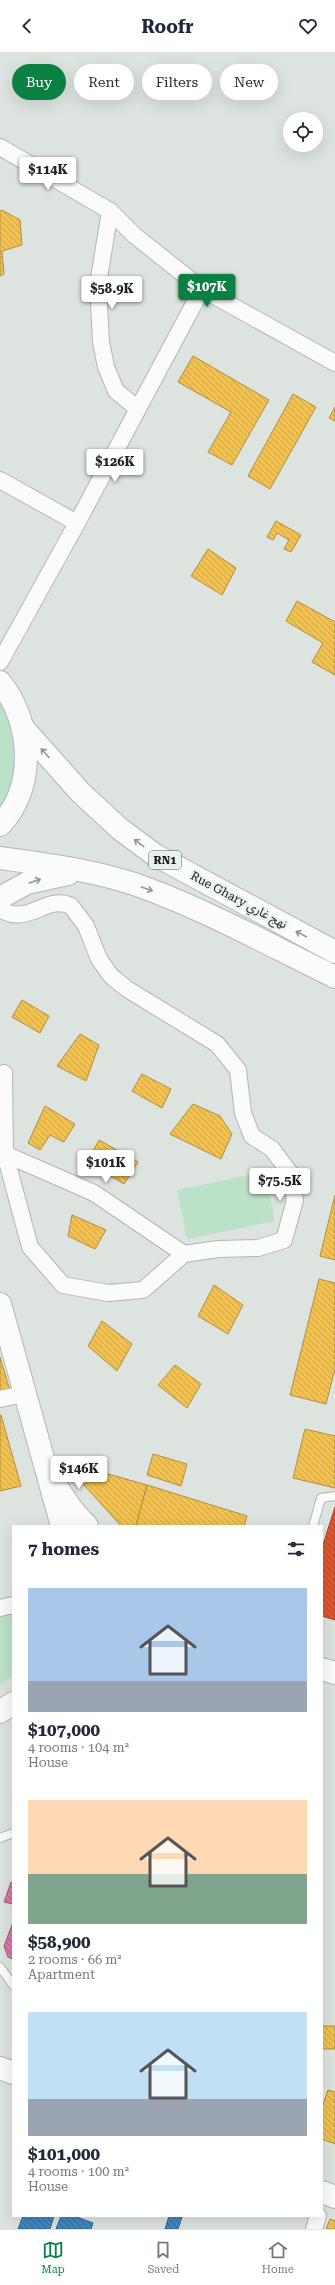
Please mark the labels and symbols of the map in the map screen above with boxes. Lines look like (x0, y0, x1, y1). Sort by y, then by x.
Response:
pin: $114K (20, 157, 76, 191)
pin: $107K (179, 274, 235, 308)
pin: $58.9K (79, 276, 145, 310)
pin: $126K (87, 449, 143, 483)
one-way arrow (40, 748, 50, 758)
one-way arrow (133, 839, 144, 847)
road number: RN1 (149, 851, 181, 869)
street label: Rue Ghary نهج غاري (187, 869, 290, 934)
one-way arrow (28, 876, 40, 884)
one-way arrow (141, 886, 154, 893)
one-way arrow (295, 930, 307, 937)
pin: $101K (78, 1150, 134, 1184)
pin: $75.5K (247, 1168, 313, 1202)
pin: $146K (51, 1456, 107, 1490)

